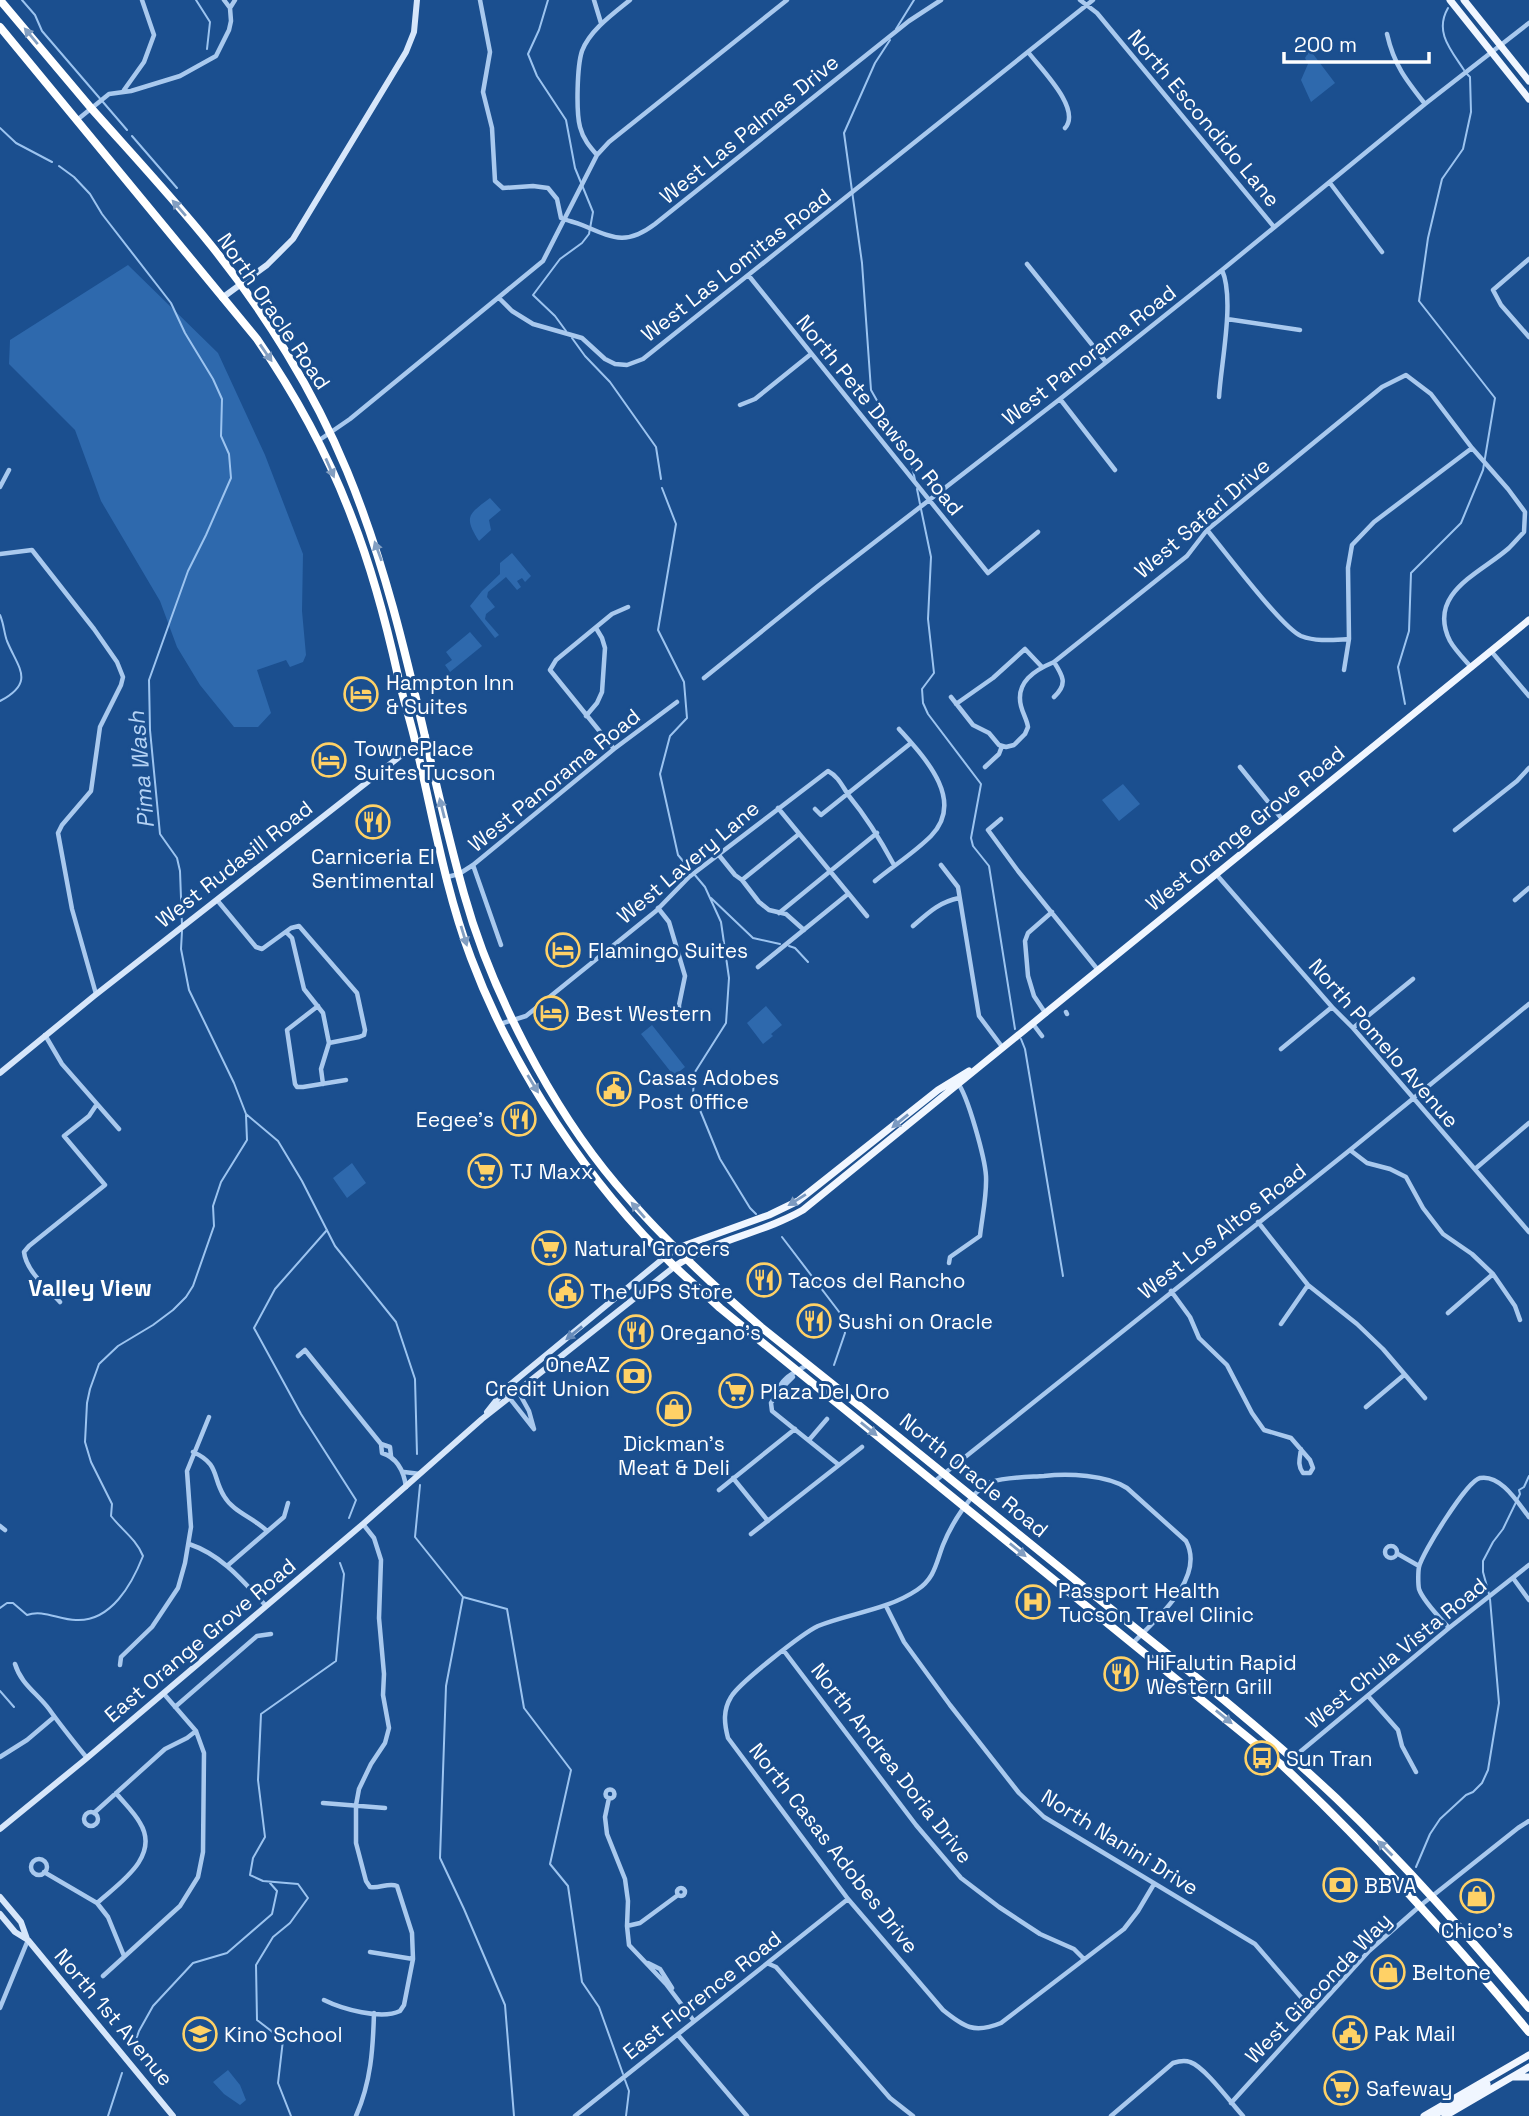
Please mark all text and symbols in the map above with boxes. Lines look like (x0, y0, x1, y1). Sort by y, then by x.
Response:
scale bar (1284, 21, 1429, 65)
street label: North Escondido Lane (1122, 24, 1286, 212)
one-way arrow (23, 27, 38, 45)
text: 200 m (1294, 31, 1357, 58)
street label: West Las Palmas Drive (654, 48, 844, 210)
street label: West Las Lomitas Road (636, 182, 836, 348)
one-way arrow (172, 200, 187, 217)
street label: North Oracle Road (212, 227, 336, 395)
street label: West Panorama Road (997, 279, 1181, 431)
street label: North Pete Dawson Road (791, 309, 969, 521)
one-way arrow (259, 344, 273, 362)
street label: West Safari Drive (1129, 452, 1275, 584)
one-way arrow (324, 458, 336, 478)
one-way arrow (372, 541, 383, 562)
place label: Hampton Inn & Suites (386, 669, 514, 720)
hotel icon: Hampton Inn & Suites (342, 675, 380, 713)
street label: West Panorama Road (463, 702, 645, 858)
water label: Pima Wash (121, 709, 161, 830)
place label: TownePlace Suites Tucson (354, 735, 496, 786)
street label: West Orange Grove Road (1140, 739, 1350, 917)
hotel icon: TownePlace Suites Tucson (310, 741, 348, 779)
street label: West Rudasill Road (150, 794, 318, 934)
street label: West Lavery Lane (611, 795, 765, 929)
one-way arrow (436, 796, 447, 818)
restaurant icon: Carniceria El Sentimental (354, 803, 392, 841)
place label: Carniceria El Sentimental (311, 843, 435, 894)
one-way arrow (460, 925, 470, 946)
hotel icon: Flamingo Suites (544, 931, 582, 969)
place label: Flamingo Suites (588, 937, 748, 964)
street label: North Pomelo Avenue (1303, 953, 1465, 1133)
hotel icon: Best Western (532, 994, 570, 1032)
place label: Best Western (576, 1000, 712, 1027)
place label: Casas Adobes Post Office (638, 1064, 779, 1115)
public building icon: Casas Adobes Post Office (595, 1070, 633, 1108)
one-way arrow (527, 1074, 539, 1094)
restaurant icon: Eegee's (500, 1100, 538, 1138)
place label: Eegee's (416, 1106, 494, 1133)
one-way arrow (891, 1113, 908, 1128)
supermarket icon: TJ Maxx (466, 1152, 504, 1190)
street label: West Los Altos Road (1133, 1157, 1311, 1305)
place label: TJ Maxx (510, 1158, 594, 1185)
one-way arrow (787, 1193, 807, 1206)
one-way arrow (631, 1201, 647, 1218)
supermarket icon: Natural Grocers (530, 1229, 568, 1267)
place label: Natural Grocers (574, 1235, 730, 1262)
restaurant icon: Tacos del Rancho (745, 1261, 783, 1299)
place label: Tacos del Rancho (788, 1267, 965, 1294)
public building icon: The UPS Store (547, 1272, 585, 1310)
district label: Valley View (28, 1273, 152, 1303)
place label: The UPS Store (590, 1278, 733, 1305)
restaurant icon: Sushi on Oracle (795, 1302, 833, 1340)
place label: Sushi on Oracle (838, 1308, 993, 1335)
restaurant icon: Oregano's (617, 1313, 655, 1351)
place label: Oregano's (660, 1319, 761, 1346)
one-way arrow (565, 1325, 583, 1340)
place label: OneAZ Credit Union (485, 1351, 610, 1402)
bank icon: OneAZ Credit Union (615, 1357, 653, 1395)
supermarket icon: Plaza Del Oro (717, 1372, 755, 1410)
place label: Plaza Del Oro (760, 1378, 890, 1405)
shop icon: Dickman's Meat & Deli (655, 1390, 693, 1428)
street label: North Oracle Road (894, 1407, 1054, 1543)
one-way arrow (860, 1422, 878, 1437)
place label: Dickman's Meat & Deli (618, 1430, 730, 1481)
one-way arrow (1008, 1542, 1026, 1557)
street label: East Orange Grove Road (99, 1552, 301, 1728)
street label: West Chula Vista Road (1300, 1572, 1492, 1734)
place label: Passport Health Tucson Travel Clinic (1058, 1577, 1254, 1628)
hospital icon: Passport Health Tucson Travel Clinic (1014, 1583, 1052, 1621)
place label: HiFalutin Rapid Western Grill (1146, 1649, 1297, 1700)
restaurant icon: HiFalutin Rapid Western Grill (1102, 1655, 1140, 1693)
street label: North Andrea Doria Drive (805, 1657, 979, 1869)
one-way arrow (1216, 1709, 1233, 1724)
street label: North Casas Adobes Drive (743, 1737, 925, 1959)
bus stop icon: Sun Tran (1243, 1739, 1281, 1777)
place label: Sun Tran (1286, 1745, 1373, 1772)
street label: North Nanini Drive (1036, 1783, 1204, 1901)
one-way arrow (1377, 1840, 1394, 1856)
bank icon: BBVA (1321, 1866, 1359, 1904)
place label: BBVA (1364, 1872, 1417, 1899)
shop icon: Chico's (1458, 1877, 1496, 1915)
street label: West Giaconda Way (1239, 1907, 1397, 2069)
place label: Chico's (1441, 1917, 1513, 1944)
street label: East Florence Road (617, 1925, 787, 2065)
street label: North 1st Avenue (49, 1943, 179, 2091)
shop icon: Beltone (1369, 1953, 1407, 1991)
place label: Beltone (1412, 1959, 1491, 1986)
public building icon: Pak Mail (1331, 2014, 1369, 2052)
school or university icon: Kino School (181, 2015, 219, 2053)
place label: Pak Mail (1374, 2020, 1456, 2047)
place label: Kino School (224, 2021, 343, 2048)
supermarket icon: Safeway (1322, 2069, 1360, 2107)
place label: Safeway (1366, 2075, 1453, 2102)

